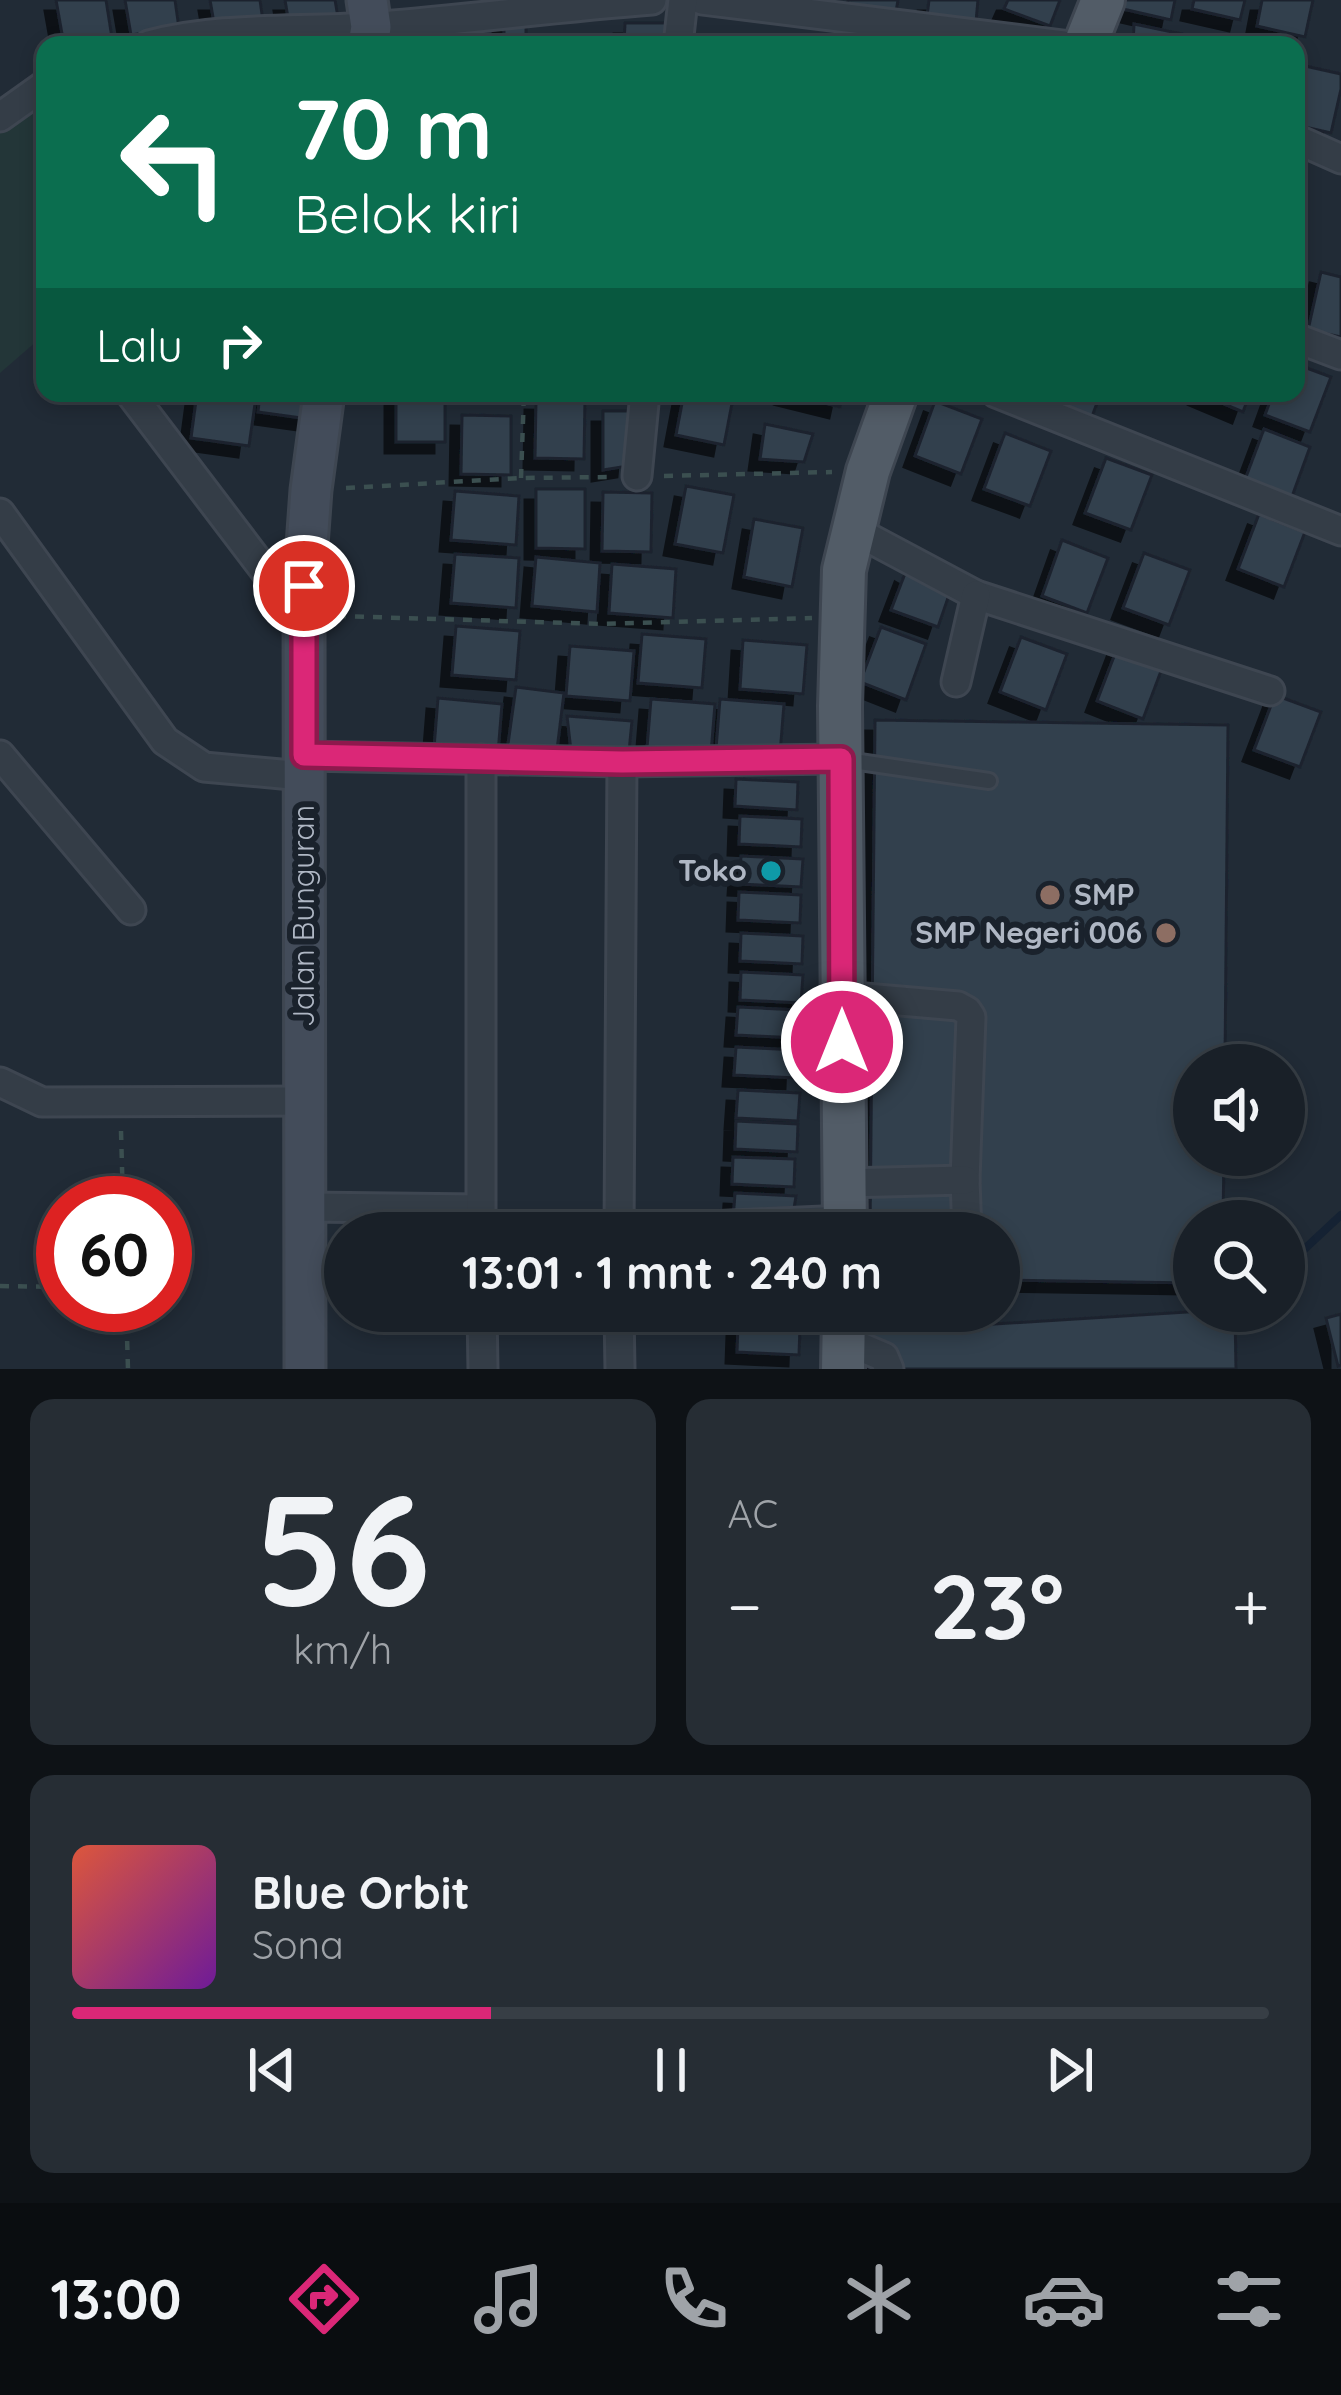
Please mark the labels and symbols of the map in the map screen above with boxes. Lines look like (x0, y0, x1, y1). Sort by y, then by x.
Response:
pin (253, 535, 355, 637)
street label: Jalan Bunguran (284, 805, 322, 1027)
place label: Toko (678, 851, 747, 889)
marker: Toko (758, 858, 784, 884)
place label: SMP (1074, 875, 1135, 913)
marker: SMP (1037, 882, 1063, 908)
place label: SMP Negeri 006 (915, 913, 1142, 951)
marker: SMP Negeri 006 (1153, 920, 1179, 946)
position arrow (779, 979, 905, 1105)
speed limit sign: 60 (36, 1176, 192, 1332)

